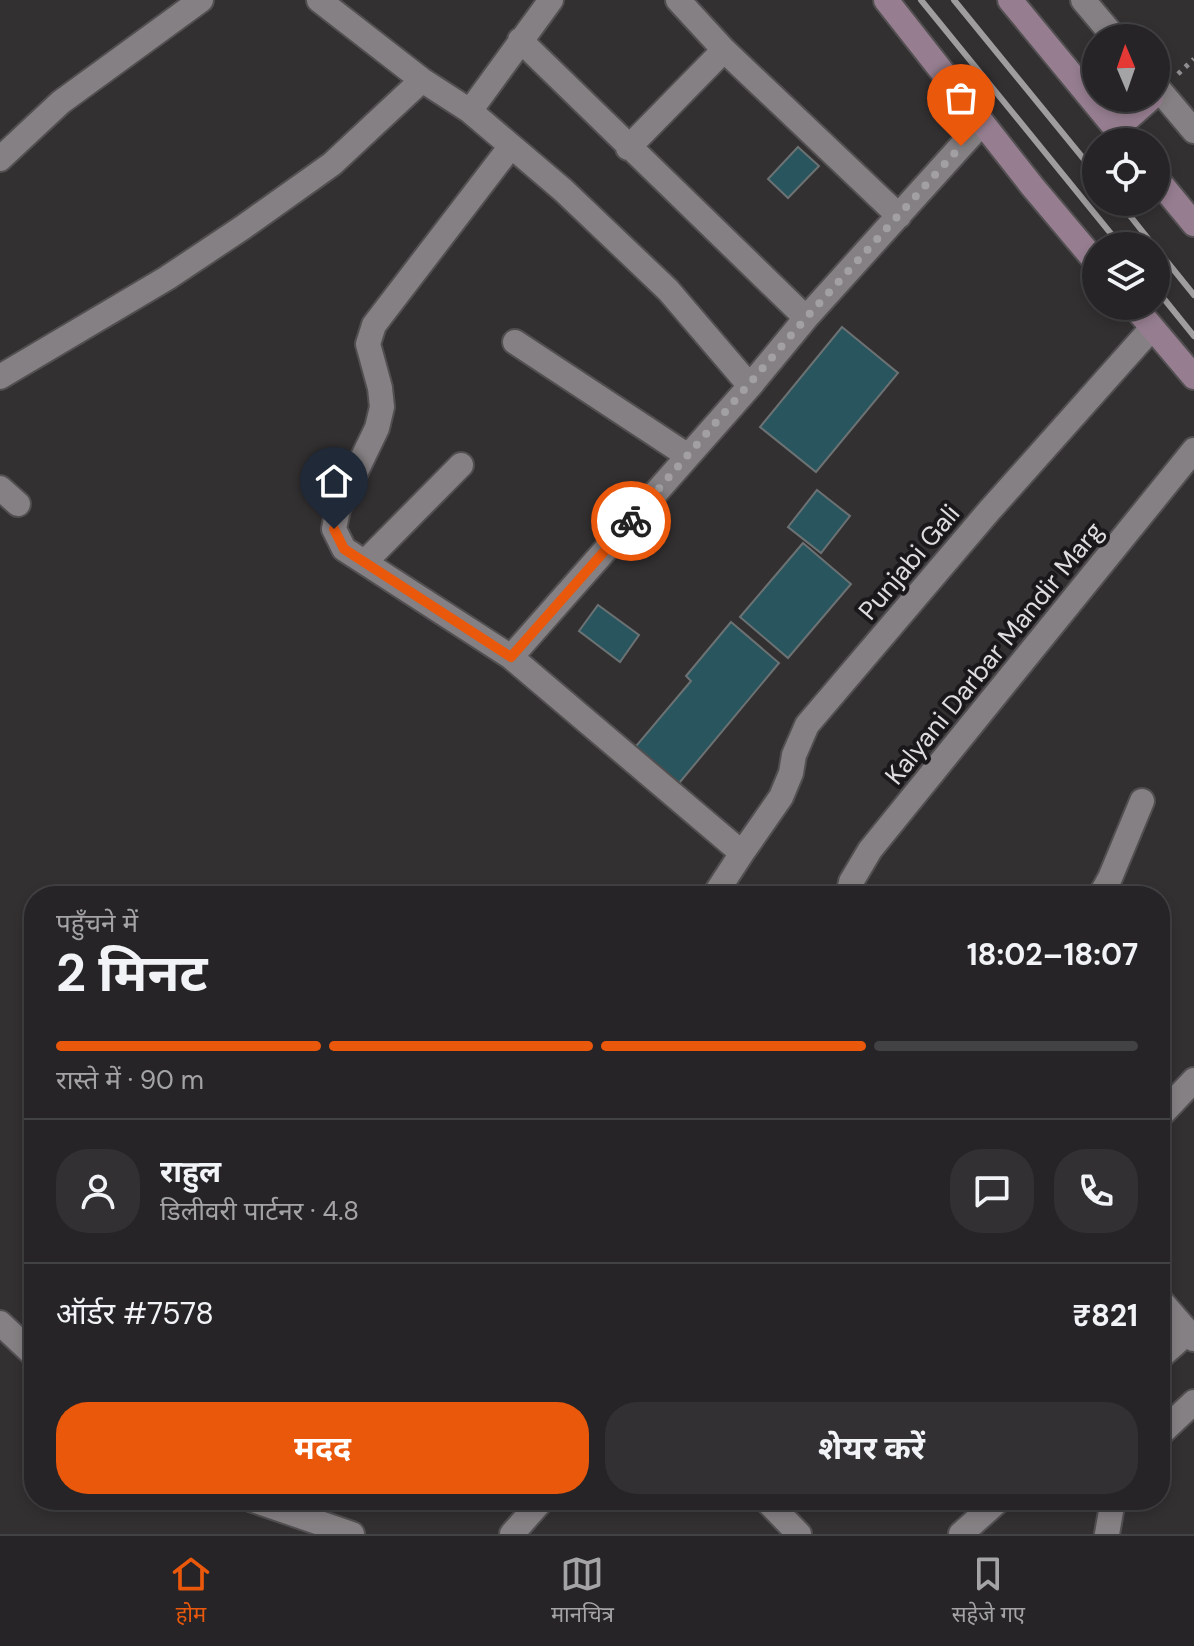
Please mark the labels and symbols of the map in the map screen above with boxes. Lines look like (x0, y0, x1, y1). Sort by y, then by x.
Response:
north arrow (1082, 24, 1170, 112)
pin (927, 64, 995, 146)
pin (300, 447, 368, 529)
courier (591, 481, 671, 561)
street label: Punjabi Gali (851, 497, 967, 627)
street label: Kalyani Darbar Mandir Marg (877, 515, 1111, 791)

